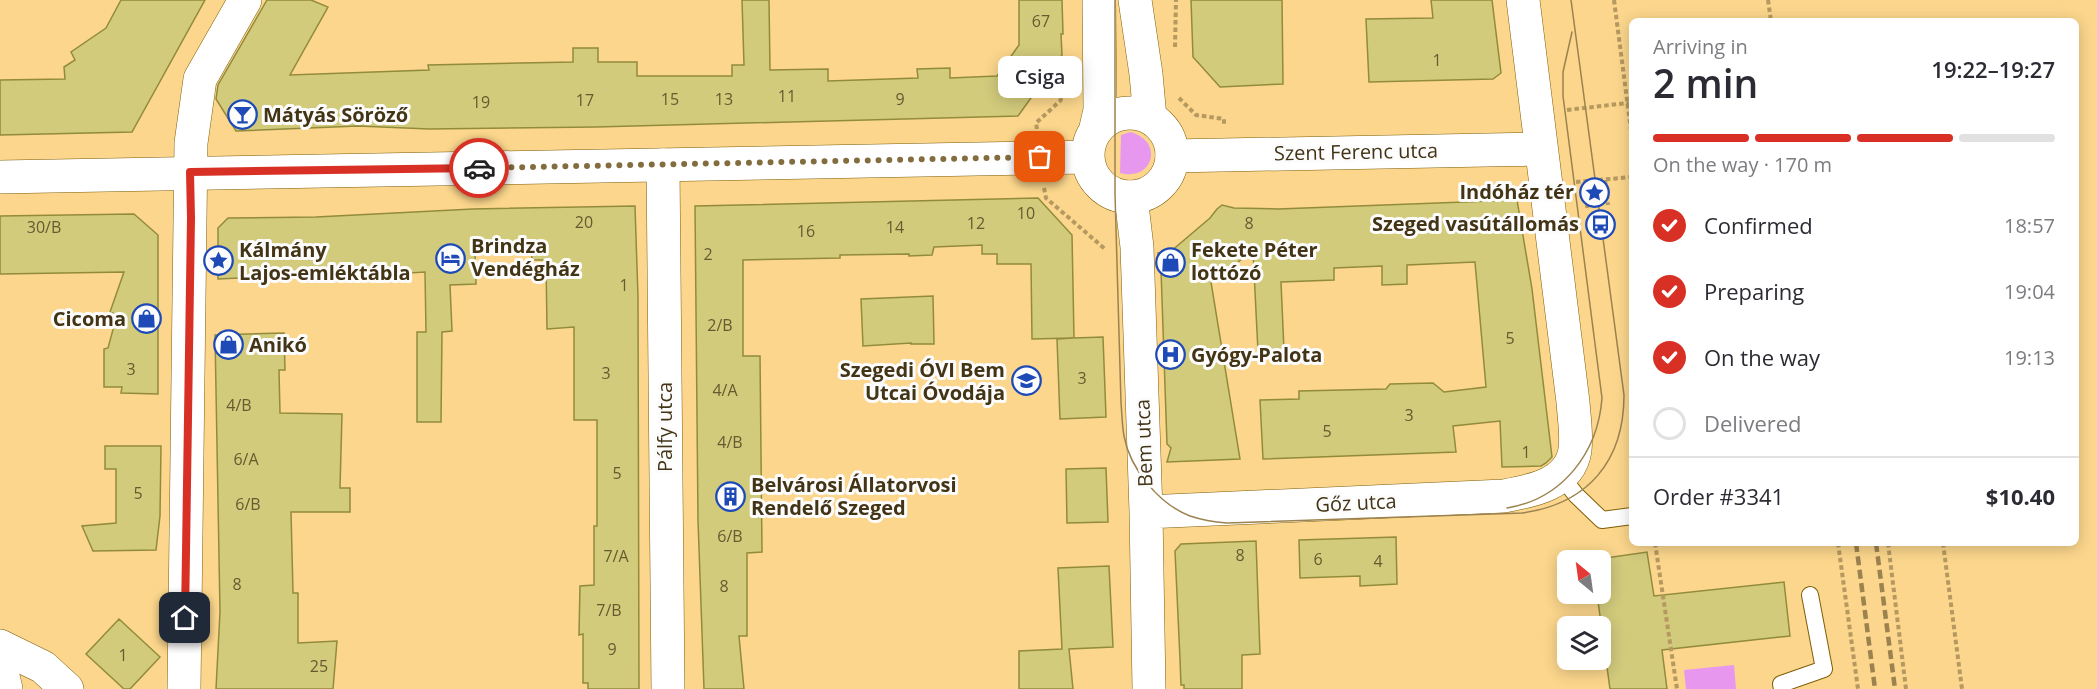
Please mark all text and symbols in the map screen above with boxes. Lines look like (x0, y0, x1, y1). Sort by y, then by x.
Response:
house number: 67 (1032, 10, 1050, 32)
text: Arriving in (1653, 33, 1748, 60)
house number: 1 (1432, 49, 1442, 71)
text: 19:22–19:27 (1931, 54, 2055, 84)
callout: Csiga (998, 55, 1082, 97)
text: 2 min (1653, 56, 1758, 109)
text: Csiga (1015, 63, 1065, 90)
house number: 11 (778, 85, 796, 107)
house number: 15 (661, 88, 679, 110)
house number: 13 (715, 88, 733, 110)
house number: 9 (895, 88, 905, 110)
house number: 17 (576, 89, 594, 111)
house number: 19 (472, 91, 490, 113)
bar icon: Mátyás Söröző (226, 99, 258, 131)
place label: Mátyás Söröző (263, 101, 409, 128)
pin (1014, 131, 1065, 182)
street label: Szent Ferenc utca (1274, 137, 1438, 166)
courier (449, 138, 509, 198)
icon: bag (1023, 140, 1056, 173)
text: On the way · 170 m (1653, 151, 1832, 178)
icon: car (463, 152, 496, 185)
place icon: Indóház tér (1579, 176, 1611, 208)
place label: Indóház tér (1459, 178, 1574, 205)
house number: 10 (1017, 202, 1035, 224)
bus stop icon: Szeged vasútállomás (1584, 208, 1616, 240)
icon: check (1653, 209, 1686, 242)
place label: Szeged vasútállomás (1372, 210, 1579, 237)
text: Confirmed (1704, 210, 1813, 240)
house number: 20 (575, 211, 593, 233)
house number: 12 (967, 212, 985, 234)
house number: 8 (1244, 212, 1254, 234)
text: 18:57 (2004, 212, 2055, 239)
house number: 30/B (27, 216, 61, 238)
house number: 14 (886, 216, 904, 238)
house number: 16 (797, 220, 815, 242)
place label: Brindza Vendégház (471, 232, 580, 282)
place label: Kálmány Lajos-emléktábla (239, 236, 411, 286)
place label: Fekete Péter lottózó (1191, 236, 1318, 286)
hotel icon: Brindza Vendégház (434, 242, 466, 274)
house number: 2 (703, 243, 713, 265)
place icon: Kálmány Lajos-emléktábla (202, 245, 234, 277)
shop icon: Fekete Péter lottózó (1154, 246, 1186, 278)
house number: 1 (619, 274, 629, 296)
icon: check (1653, 275, 1686, 308)
text: Preparing (1704, 276, 1804, 306)
text: 19:04 (2004, 278, 2055, 305)
shop icon: Cicoma (131, 303, 163, 335)
place label: Cicoma (53, 305, 126, 332)
house number: 2/B (707, 314, 733, 336)
house number: 5 (1505, 327, 1515, 349)
shop icon: Anikó (212, 329, 244, 361)
place label: Anikó (249, 331, 307, 358)
hospital icon: Gyógy-Palota (1154, 339, 1186, 371)
place label: Gyógy-Palota (1191, 341, 1322, 368)
icon: check (1653, 341, 1686, 374)
text: On the way (1704, 342, 1820, 372)
text: 19:13 (2004, 344, 2055, 371)
place label: Szegedi ÓVI Bem Utcai Óvodája (840, 356, 1005, 406)
house number: 3 (126, 358, 136, 380)
house number: 3 (601, 362, 611, 384)
school or university icon: Szegedi ÓVI Bem Utcai Óvodája (1010, 365, 1042, 397)
house number: 3 (1077, 367, 1087, 389)
house number: 4/A (712, 379, 738, 401)
street label: Pálfy utca (651, 382, 678, 472)
house number: 4/B (226, 394, 252, 416)
street label: Bem utca (1128, 399, 1159, 487)
house number: 3 (1404, 404, 1414, 426)
text: Delivered (1704, 408, 1802, 438)
house number: 5 (1322, 420, 1332, 442)
house number: 4/B (717, 431, 743, 453)
house number: 1 (1521, 441, 1531, 463)
house number: 6/A (233, 448, 259, 470)
house number: 5 (612, 462, 622, 484)
place label: Belvárosi Állatorvosi Rendelő Szeged (751, 471, 957, 521)
building icon: Belvárosi Állatorvosi Rendelő Szeged (714, 481, 746, 513)
text: Order #3341 (1653, 481, 1784, 511)
text: $10.40 (1986, 481, 2055, 511)
house number: 5 (133, 482, 143, 504)
street label: Gőz utca (1315, 487, 1397, 518)
house number: 6/B (235, 493, 261, 515)
house number: 6/B (717, 525, 743, 547)
house number: 8 (1235, 544, 1245, 566)
house number: 7/A (603, 545, 629, 567)
house number: 6 (1313, 548, 1323, 570)
house number: 4 (1373, 550, 1383, 572)
north arrow (1557, 550, 1611, 604)
map controls (1557, 550, 1611, 670)
house number: 8 (232, 573, 242, 595)
house number: 8 (719, 575, 729, 597)
pin (159, 592, 210, 643)
house number: 7/B (596, 599, 622, 621)
icon: home (168, 601, 201, 634)
button: layers (1557, 616, 1611, 670)
house number: 9 (607, 638, 617, 660)
house number: 1 (118, 644, 128, 666)
house number: 25 (310, 655, 328, 677)

